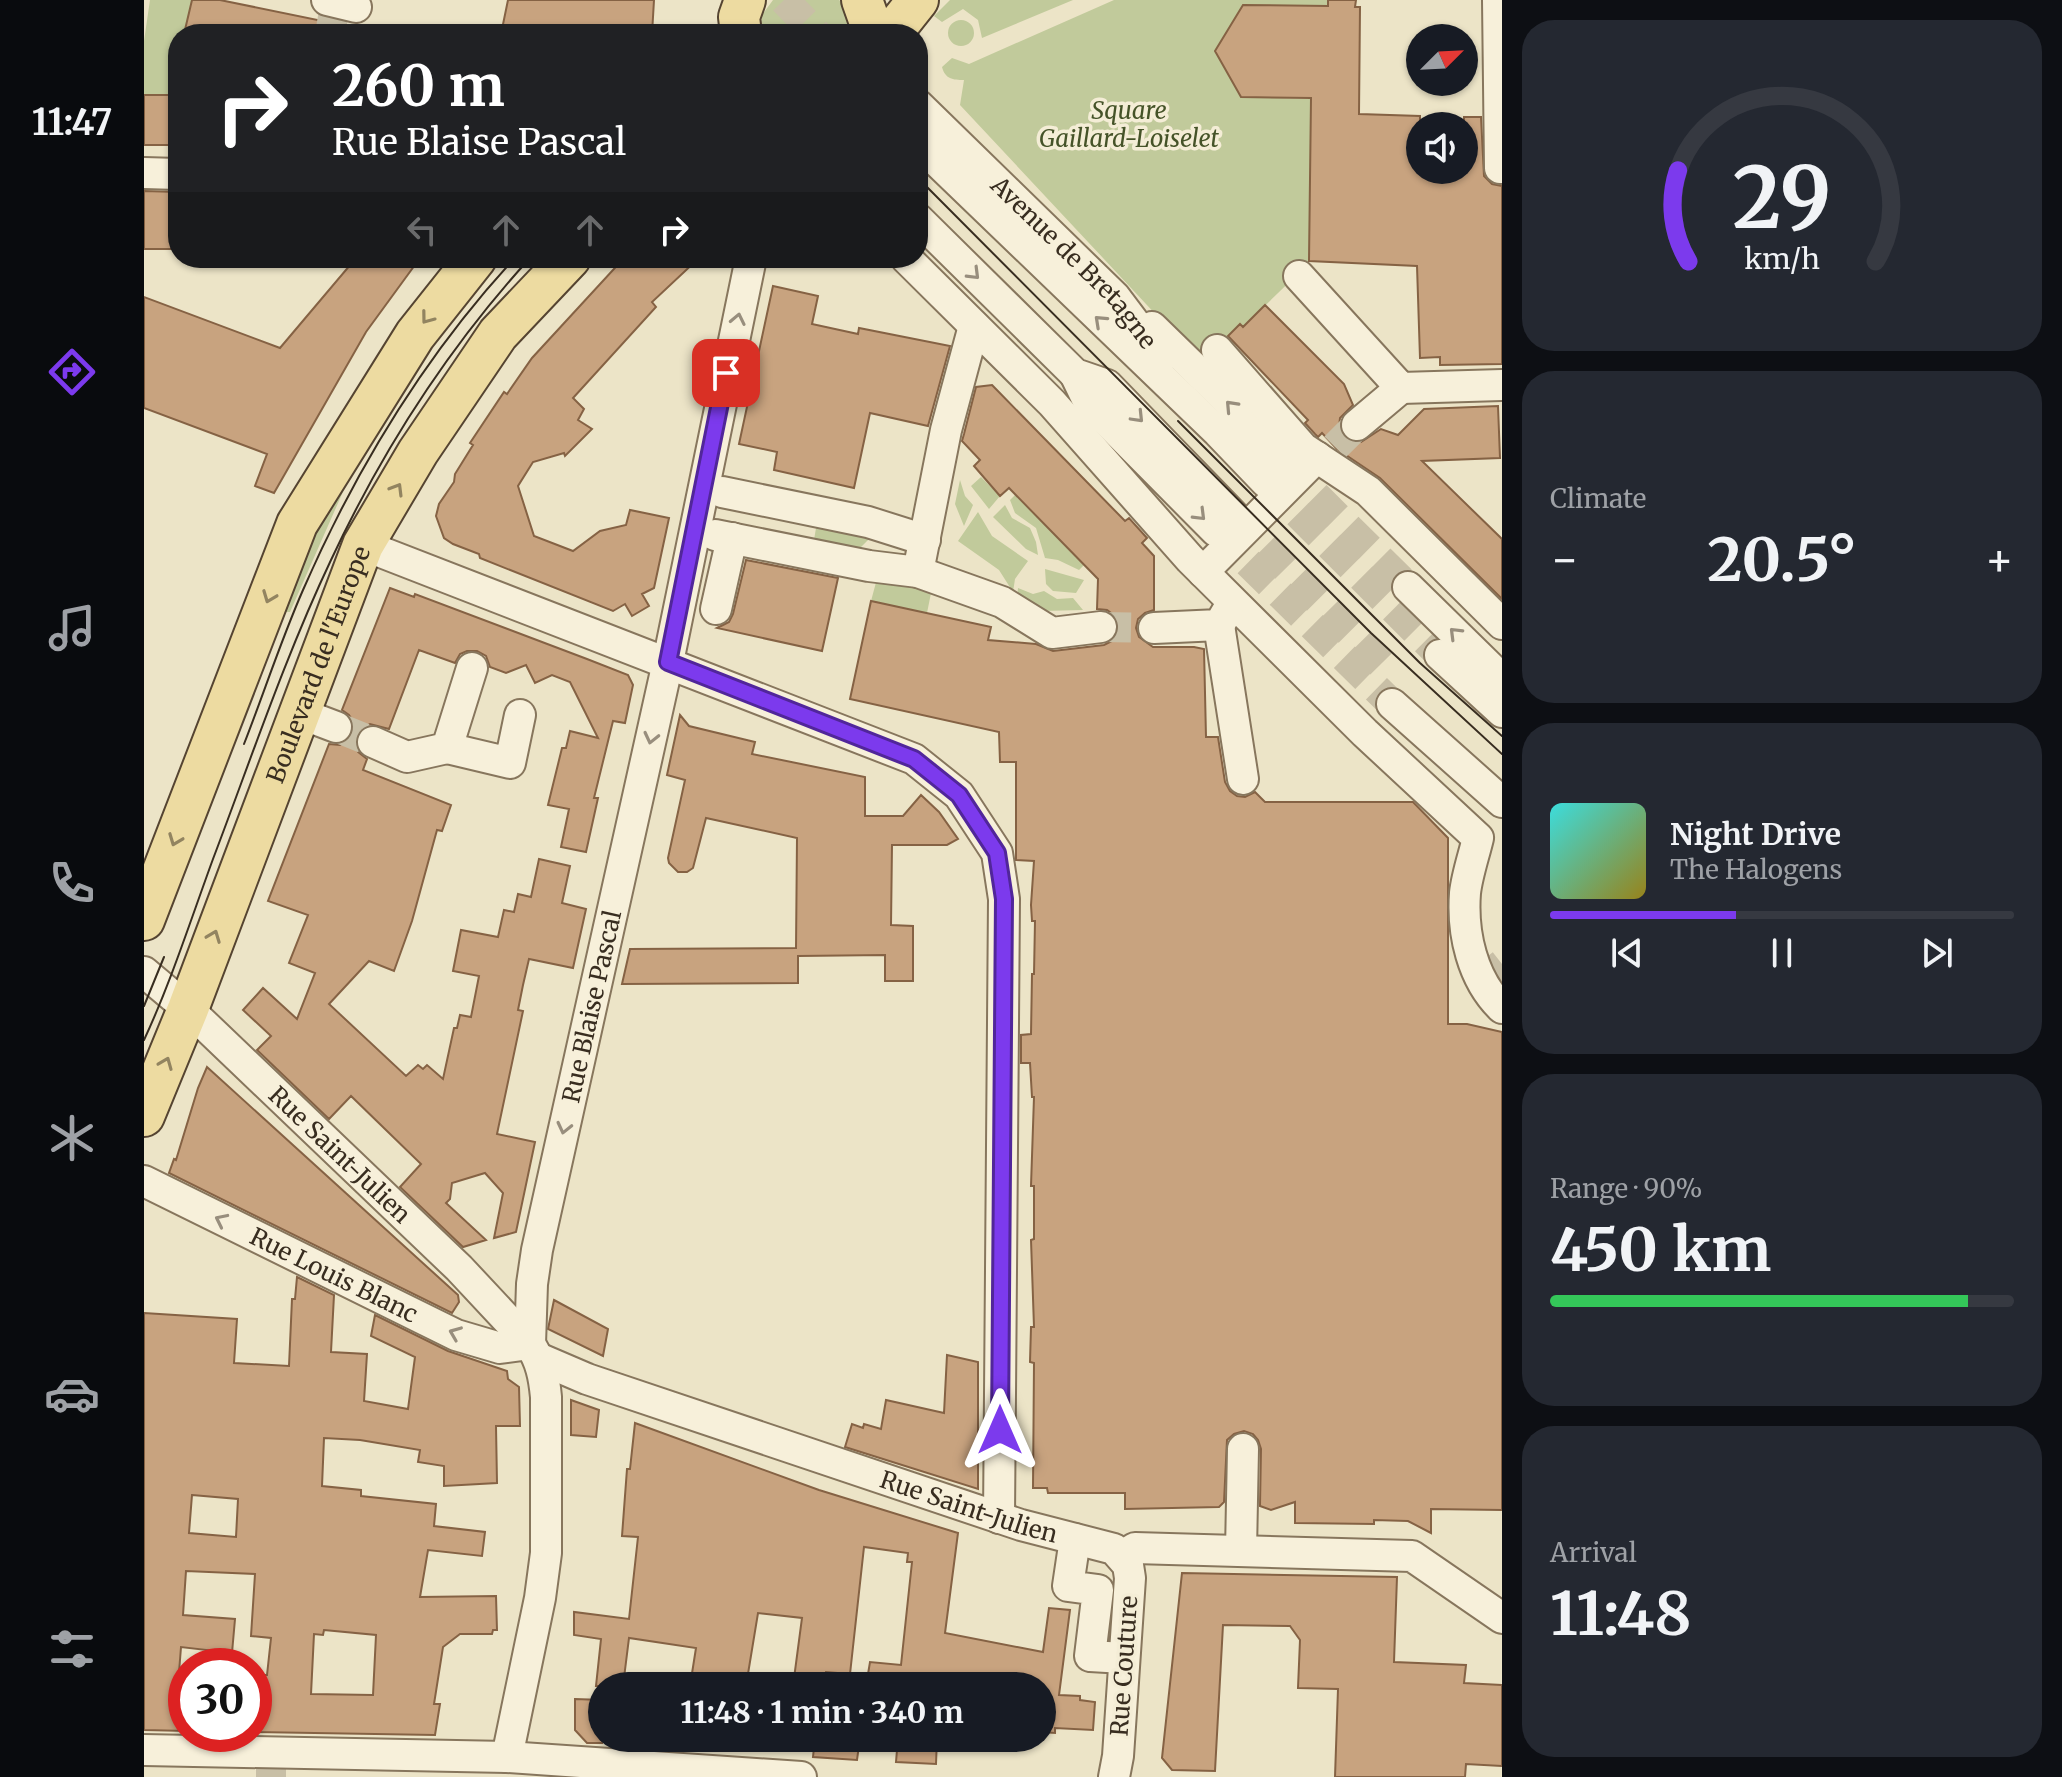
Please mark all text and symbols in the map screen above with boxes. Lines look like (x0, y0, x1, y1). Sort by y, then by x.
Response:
north arrow (1406, 24, 1478, 96)
map controls (1406, 24, 1478, 184)
text: 260 m (332, 51, 505, 121)
icon: right (200, 56, 304, 160)
park label: Square Gaillard-Loiselet (1039, 95, 1220, 154)
text: 11:47 (32, 100, 112, 145)
button: sound (1406, 112, 1478, 184)
text: Rue Blaise Pascal (332, 120, 626, 165)
text: 29 (1733, 145, 1831, 250)
street label: Avenue de Bretagne (984, 169, 1164, 355)
icon: left (400, 208, 444, 252)
icon: ahead (484, 208, 528, 252)
icon: ahead (568, 208, 612, 252)
icon: right (652, 208, 696, 252)
text: km/h (1744, 241, 1820, 277)
one-way arrow (965, 265, 979, 279)
one-way arrow (423, 309, 437, 324)
one-way arrow (729, 313, 746, 326)
one-way arrow (1095, 315, 1109, 330)
pin (692, 339, 760, 407)
icon: directions (44, 344, 100, 400)
icon: arrive (704, 351, 748, 395)
one-way arrow (1226, 401, 1241, 415)
one-way arrow (1129, 408, 1143, 422)
text: Climate (1550, 482, 1646, 515)
one-way arrow (387, 483, 403, 498)
one-way arrow (1191, 506, 1205, 520)
text: 20.5° (1707, 522, 1857, 597)
text: − (1550, 532, 1579, 587)
text: + (1985, 532, 2014, 587)
street label: Boulevard de l'Europe (259, 542, 377, 787)
one-way arrow (262, 589, 279, 603)
icon: music (44, 600, 100, 656)
one-way arrow (1450, 628, 1464, 642)
one-way arrow (643, 730, 660, 744)
text: Night Drive (1670, 815, 1841, 853)
one-way arrow (169, 832, 185, 846)
text: The Halogens (1670, 853, 1842, 886)
icon: phone (44, 855, 100, 911)
street label: Rue Blaise Pascal (555, 907, 628, 1106)
one-way arrow (204, 930, 221, 944)
icon: previous (1605, 931, 1649, 975)
icon: pause (1760, 931, 1804, 975)
icon: next (1915, 931, 1959, 975)
one-way arrow (156, 1057, 173, 1071)
street label: Rue Saint-Julien (263, 1079, 418, 1230)
icon: climate (44, 1110, 100, 1166)
one-way arrow (556, 1121, 573, 1135)
text: Range · 90% (1550, 1172, 1703, 1205)
text: 450 km (1550, 1212, 1771, 1287)
one-way arrow (215, 1214, 230, 1230)
street label: Rue Louis Blanc (245, 1220, 423, 1329)
one-way arrow (449, 1327, 463, 1343)
icon: car (44, 1366, 100, 1422)
position arrow (958, 1388, 1042, 1472)
street label: Rue Saint-Julien (876, 1463, 1061, 1549)
text: Arrival (1550, 1536, 1637, 1569)
text: 11:48 (1550, 1576, 1691, 1651)
street label: Rue Couture (1104, 1595, 1144, 1737)
icon: filters (44, 1621, 100, 1677)
speed limit sign: 30 (168, 1648, 272, 1752)
text: 11:48 · 1 min · 340 m (680, 1693, 964, 1731)

